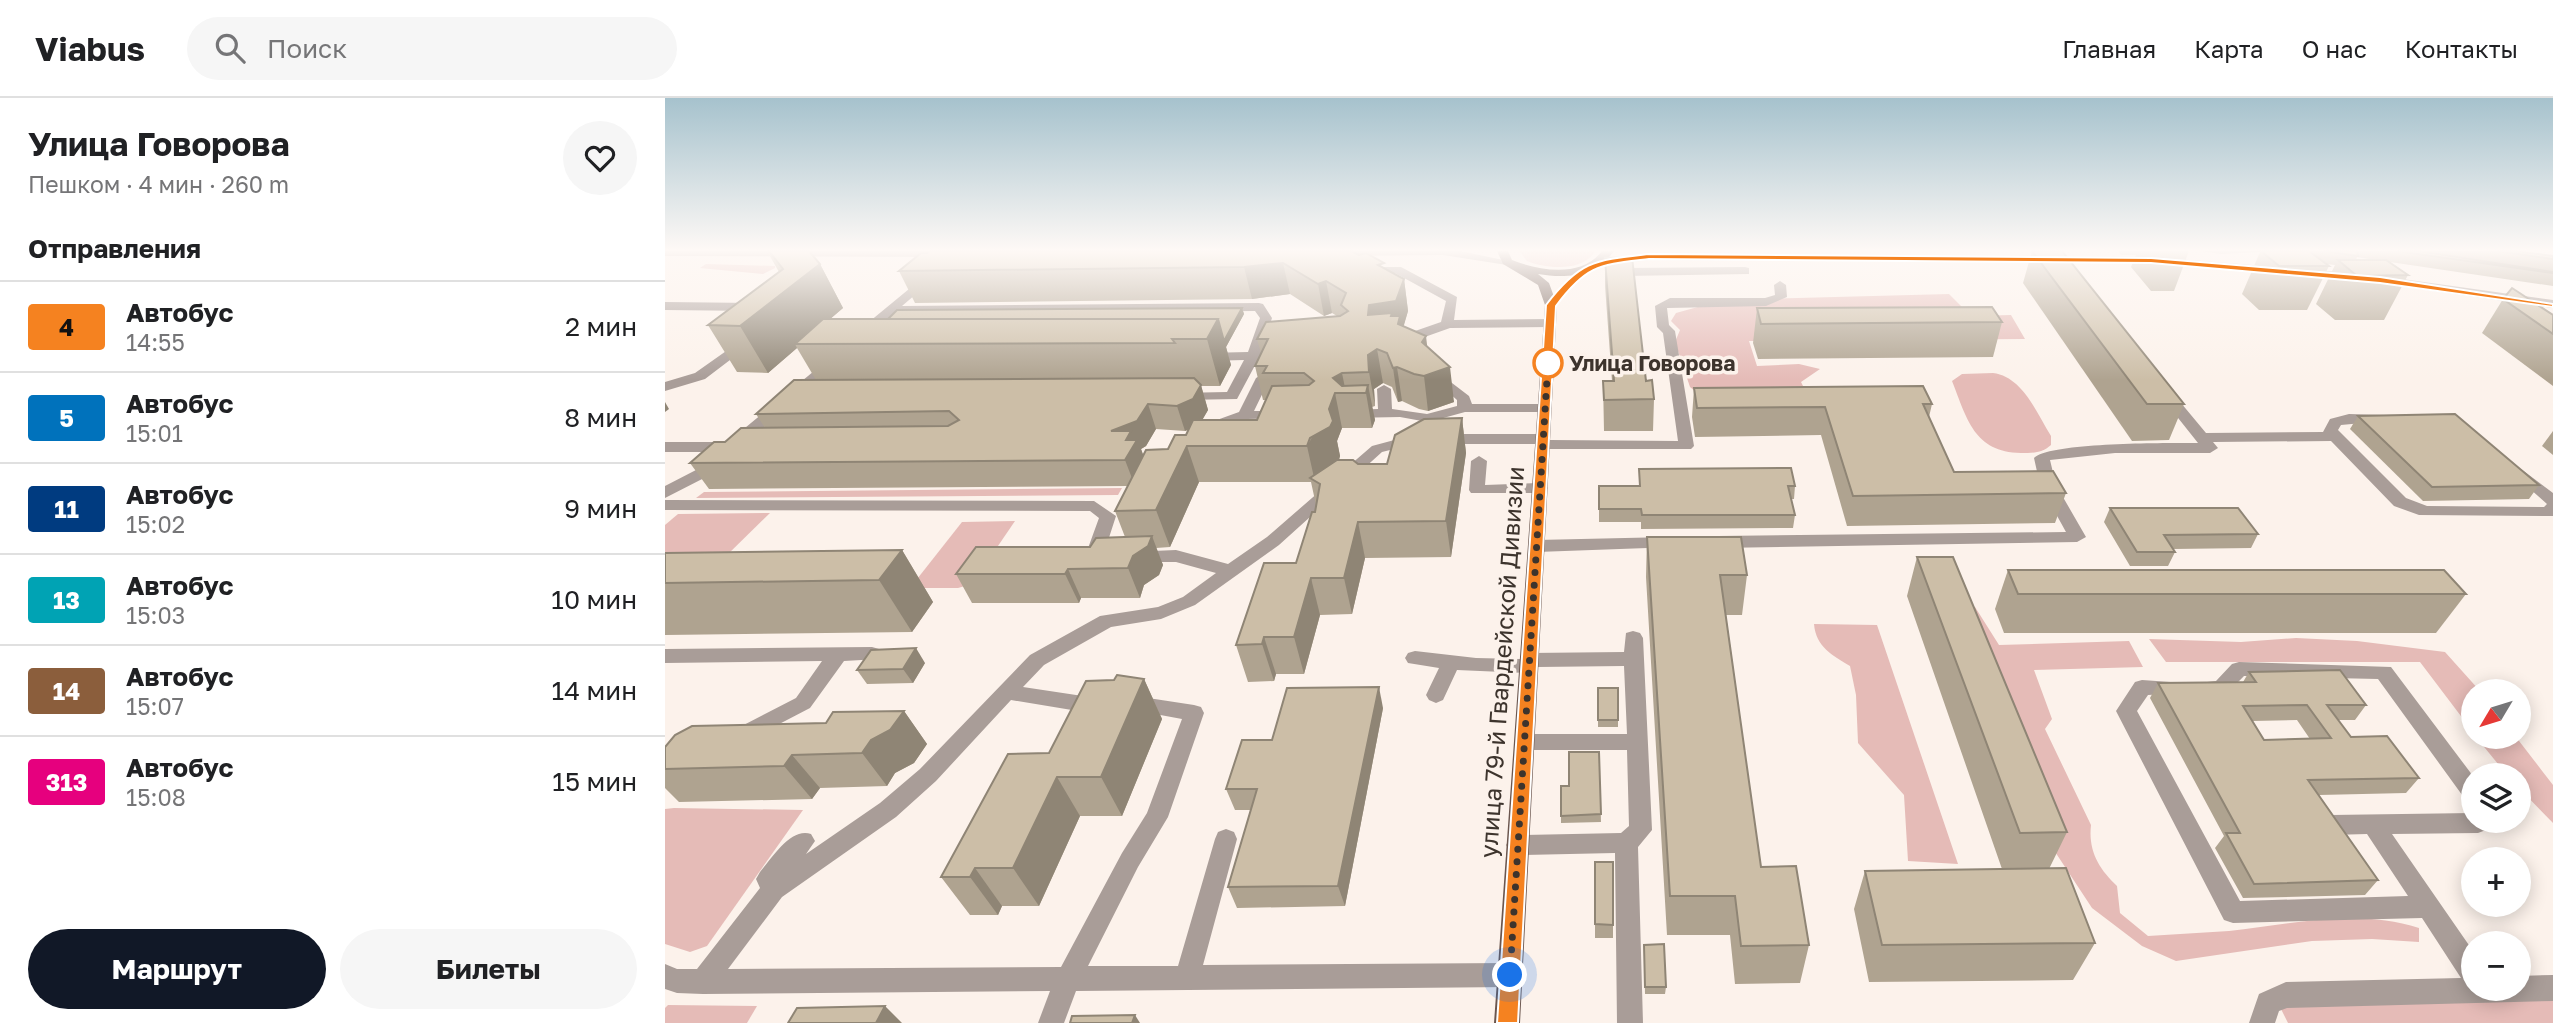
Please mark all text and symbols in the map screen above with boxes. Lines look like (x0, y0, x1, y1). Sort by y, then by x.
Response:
search box (187, 17, 677, 80)
text: Viabus (35, 29, 145, 68)
icon: search (211, 29, 249, 67)
text: Поиск (267, 33, 347, 64)
text: Главная (2062, 34, 2156, 63)
text: Карта (2194, 34, 2264, 63)
text: О нас (2302, 34, 2367, 63)
text: Контакты (2405, 34, 2518, 63)
button: heart (563, 121, 637, 195)
text: Улица Говорова (28, 124, 290, 163)
text: Пешком · 4 мин · 260 m (28, 170, 289, 198)
text: Отправления (28, 233, 201, 264)
text: Автобус (126, 297, 233, 328)
text: 2 мин (565, 311, 637, 342)
text: 4 (59, 312, 74, 341)
text: 14:55 (126, 328, 185, 356)
marker: Улица Говорова (1533, 348, 1563, 378)
place label: Улица Говорова (1569, 350, 1735, 376)
text: Автобус (126, 388, 233, 419)
text: 8 мин (564, 402, 637, 433)
text: 5 (59, 403, 74, 432)
text: 15:01 (126, 419, 183, 447)
street label: улица 79-й Гвардейской Дивизии (1473, 465, 1529, 859)
text: Автобус (126, 479, 233, 510)
text: 9 мин (564, 493, 637, 524)
text: 11 (54, 494, 79, 523)
text: 15:02 (126, 510, 185, 538)
text: Автобус (126, 570, 233, 601)
text: 10 мин (551, 584, 637, 615)
text: 13 (53, 585, 80, 614)
text: 15:03 (126, 601, 185, 629)
text: Автобус (126, 661, 233, 692)
text: 14 мин (552, 675, 637, 706)
text: 14 (53, 676, 80, 705)
north arrow (2461, 679, 2531, 749)
map controls (2461, 679, 2531, 1001)
text: 15:07 (126, 692, 184, 720)
text: Автобус (126, 752, 233, 783)
button: layers (2461, 763, 2531, 833)
text: 15 мин (552, 766, 637, 797)
text: 313 (46, 767, 87, 796)
text: 15:08 (126, 783, 186, 811)
button: + (2461, 847, 2531, 917)
button: Маршрут (28, 929, 326, 1009)
button: Билеты (340, 929, 637, 1009)
button: − (2461, 931, 2531, 1001)
your location (1492, 957, 1527, 992)

